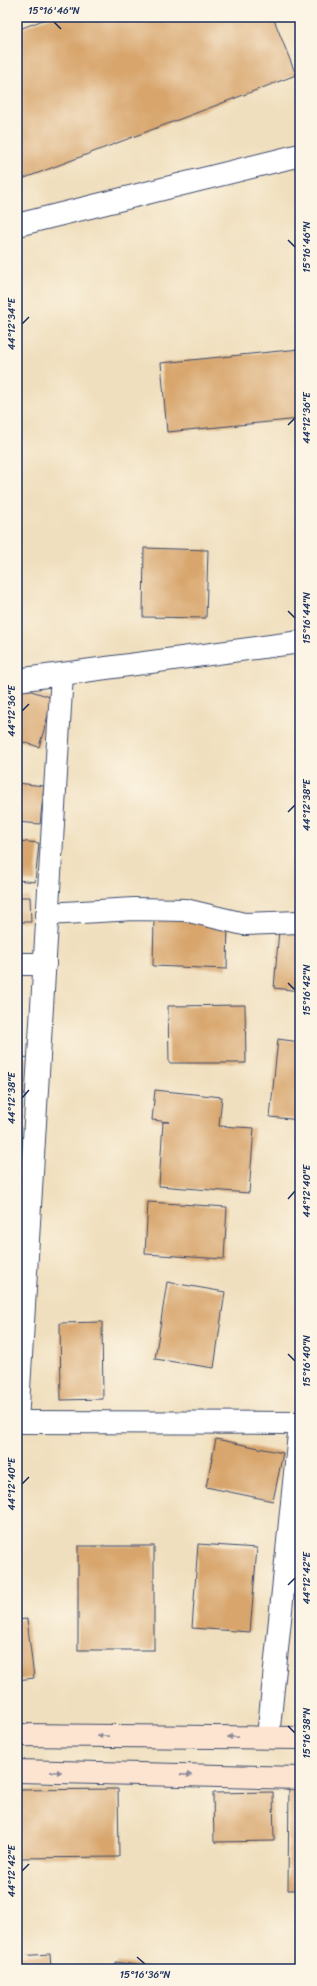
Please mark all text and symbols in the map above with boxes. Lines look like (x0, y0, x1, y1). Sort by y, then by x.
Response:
text: 15°16'46"N (28, 2, 80, 20)
text: 15°16'46"N (298, 221, 316, 273)
text: 44°12'34"E (3, 297, 21, 350)
text: 44°12'36"E (298, 391, 316, 444)
text: 15°16'44"N (298, 592, 316, 644)
text: 44°12'36"E (3, 684, 21, 737)
text: 44°12'38"E (298, 778, 316, 831)
text: 15°16'42"N (298, 964, 316, 1016)
text: 44°12'38"E (3, 1071, 21, 1124)
text: 44°12'40"E (298, 1163, 316, 1217)
text: 15°16'40"N (298, 1335, 316, 1387)
text: 44°12'40"E (3, 1456, 21, 1510)
text: 44°12'42"E (298, 1550, 316, 1604)
text: 15°16'38"N (298, 1707, 316, 1758)
one-way arrow (96, 1733, 109, 1739)
one-way arrow (226, 1734, 239, 1740)
one-way arrow (50, 1769, 63, 1775)
one-way arrow (180, 1772, 193, 1778)
text: 44°12'42"E (3, 1843, 21, 1897)
text: 15°16'36"N (120, 1966, 170, 1984)

